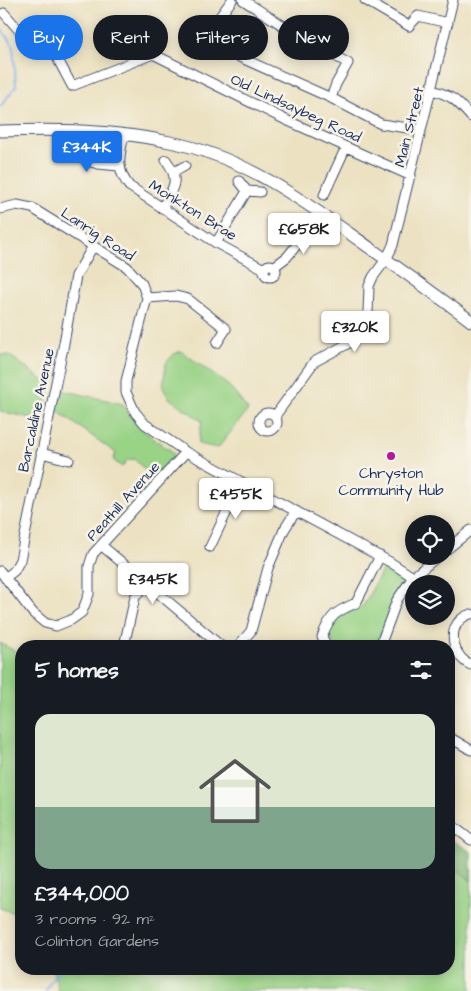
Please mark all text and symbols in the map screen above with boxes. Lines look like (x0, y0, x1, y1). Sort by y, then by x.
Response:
chip: Buy (15, 15, 83, 60)
chip: Rent (93, 15, 168, 60)
chip: Filters (178, 15, 268, 60)
chip: New (278, 15, 349, 60)
street label: Old Lindsaybeg Road (227, 69, 365, 149)
street label: Main Street (389, 85, 430, 169)
pin: £344K (52, 130, 122, 173)
text: £344K (63, 136, 111, 158)
street label: Monkton Brae (145, 175, 241, 246)
street label: Lanrig Road (56, 203, 139, 267)
pin: £658K (269, 212, 339, 255)
text: £658K (279, 218, 329, 240)
pin: £320K (320, 310, 390, 353)
text: £320K (332, 316, 378, 338)
street label: Barcaldine Avenue (13, 346, 60, 474)
marker: Chryston Community Hub (385, 450, 397, 462)
street label: Peathill Avenue (82, 457, 165, 546)
place label: Chryston Community Hub (338, 463, 444, 502)
pin: £455K (201, 478, 271, 520)
text: £455K (210, 483, 262, 505)
map controls (405, 515, 455, 625)
button: locate (405, 515, 455, 565)
pin: £345K (118, 562, 188, 605)
text: £345K (129, 568, 177, 590)
button: layers (405, 575, 455, 625)
text: 5 homes (35, 656, 119, 685)
icon: filters (407, 656, 435, 684)
icon: home (190, 746, 280, 836)
text: £344,000 (35, 879, 129, 908)
text: 3 rooms · 92 m² (35, 908, 155, 930)
text: Colinton Gardens (35, 930, 159, 952)

